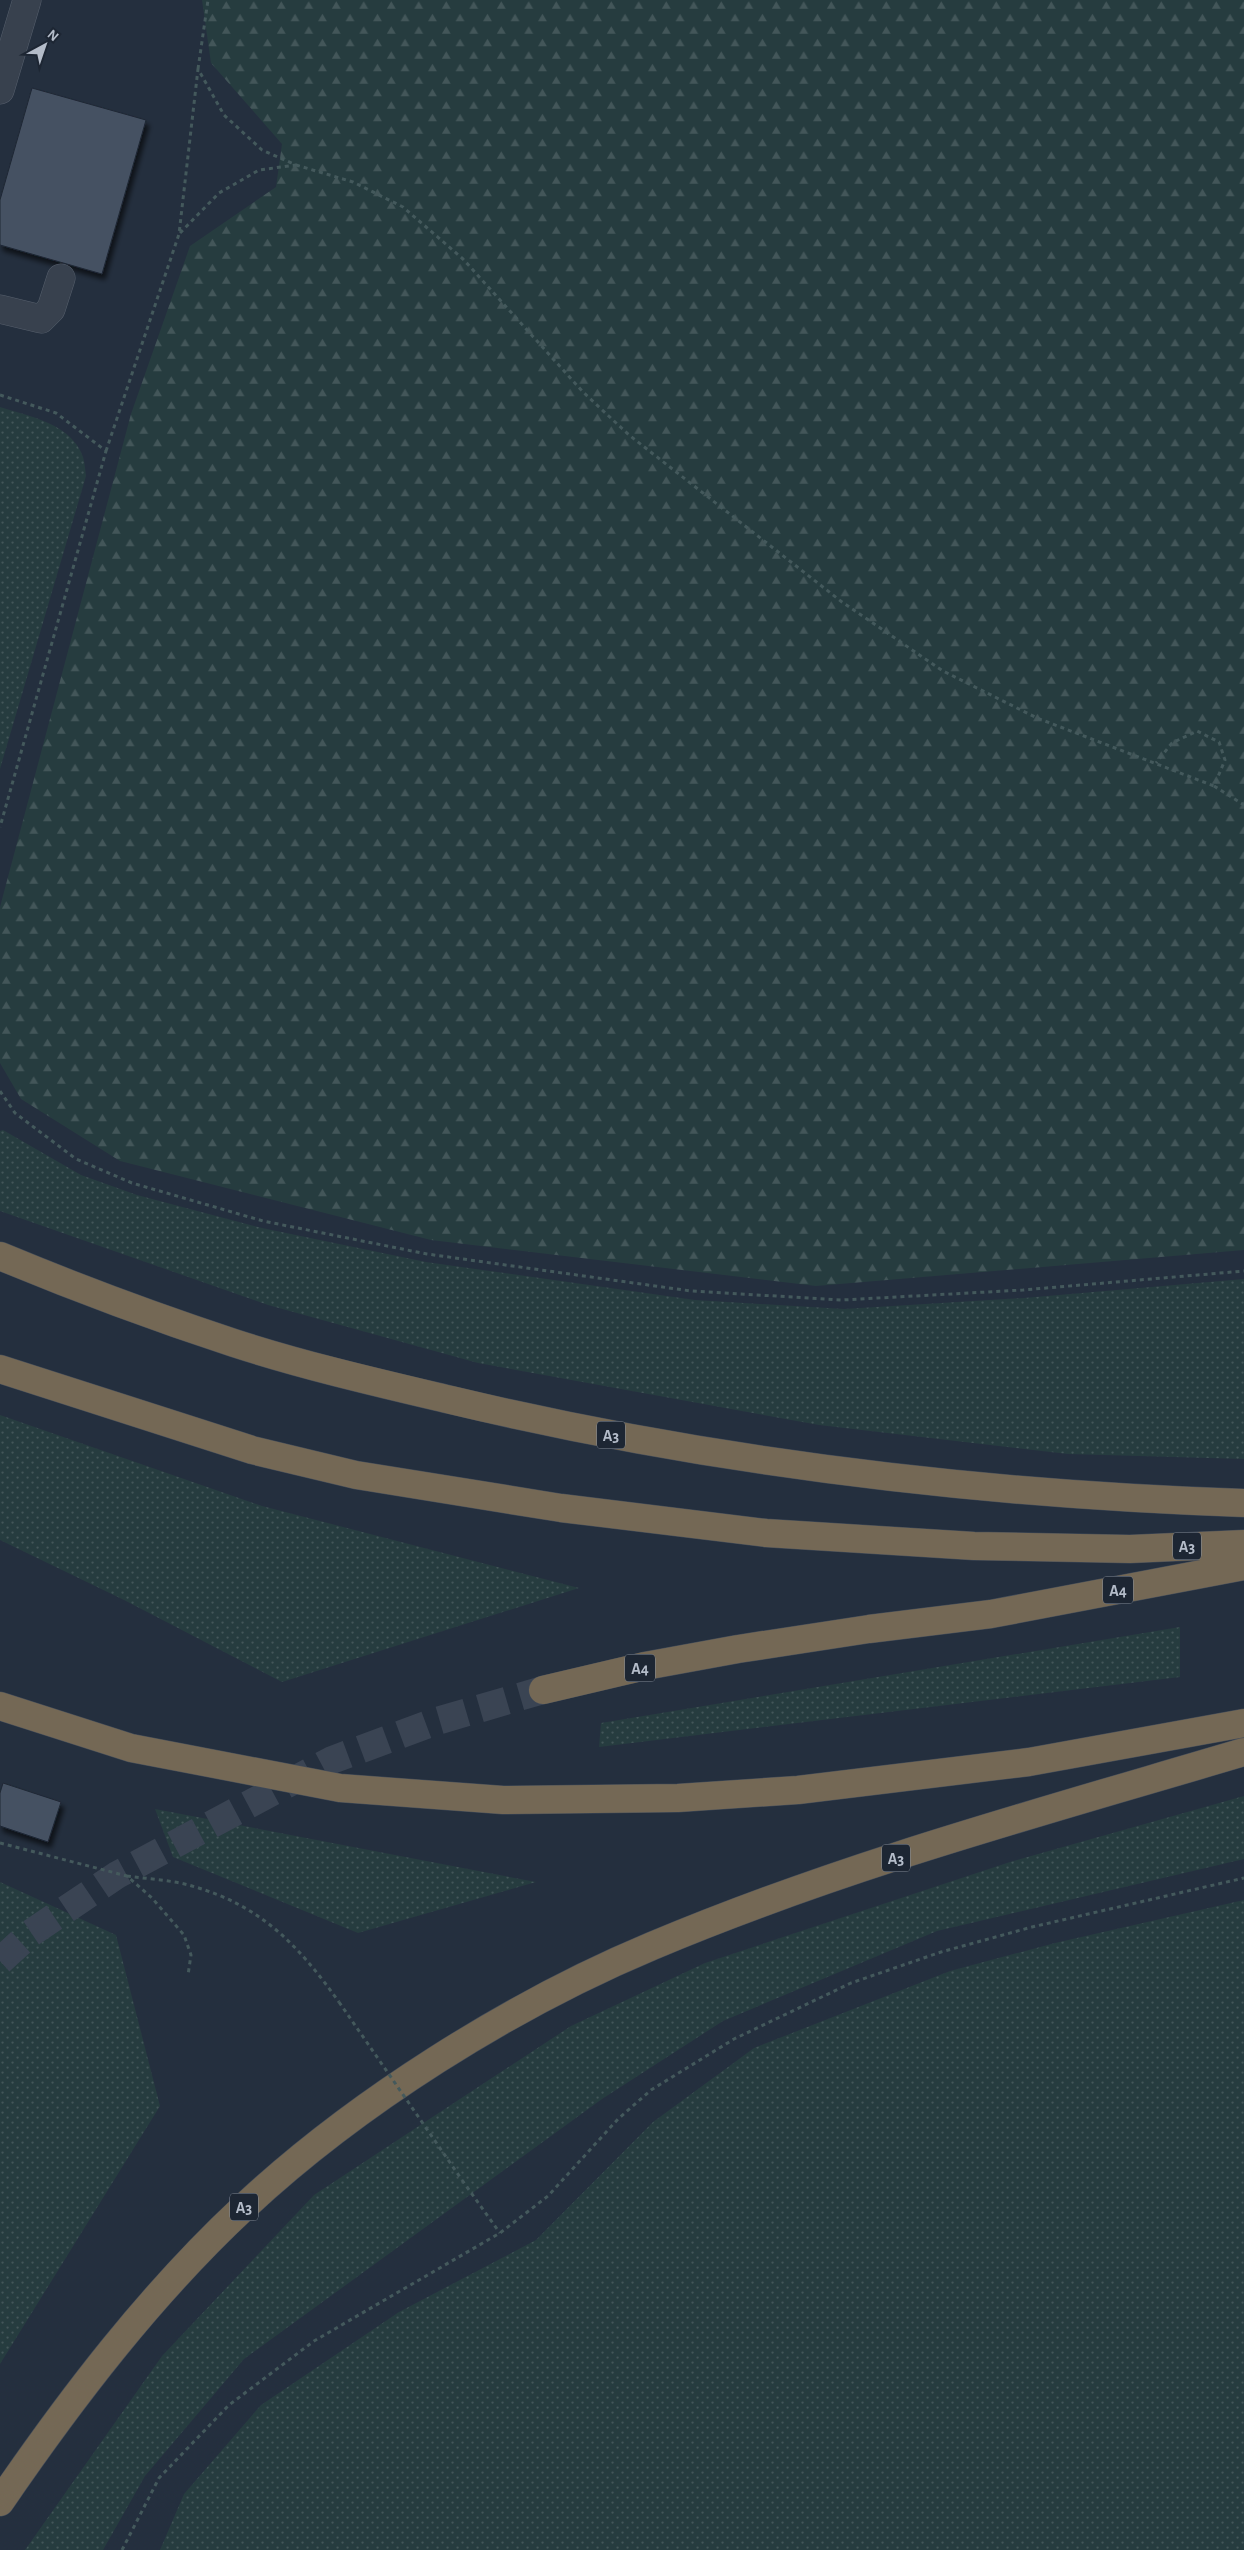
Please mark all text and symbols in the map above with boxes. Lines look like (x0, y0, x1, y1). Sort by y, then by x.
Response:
north arrow (20, 20, 70, 70)
text: N (44, 27, 61, 44)
road number: A3 (597, 1422, 625, 1448)
road number: A3 (1173, 1532, 1201, 1560)
road number: A4 (1103, 1576, 1133, 1604)
road number: A4 (625, 1655, 655, 1682)
road number: A3 (882, 1845, 910, 1872)
road number: A3 (230, 2194, 258, 2220)

